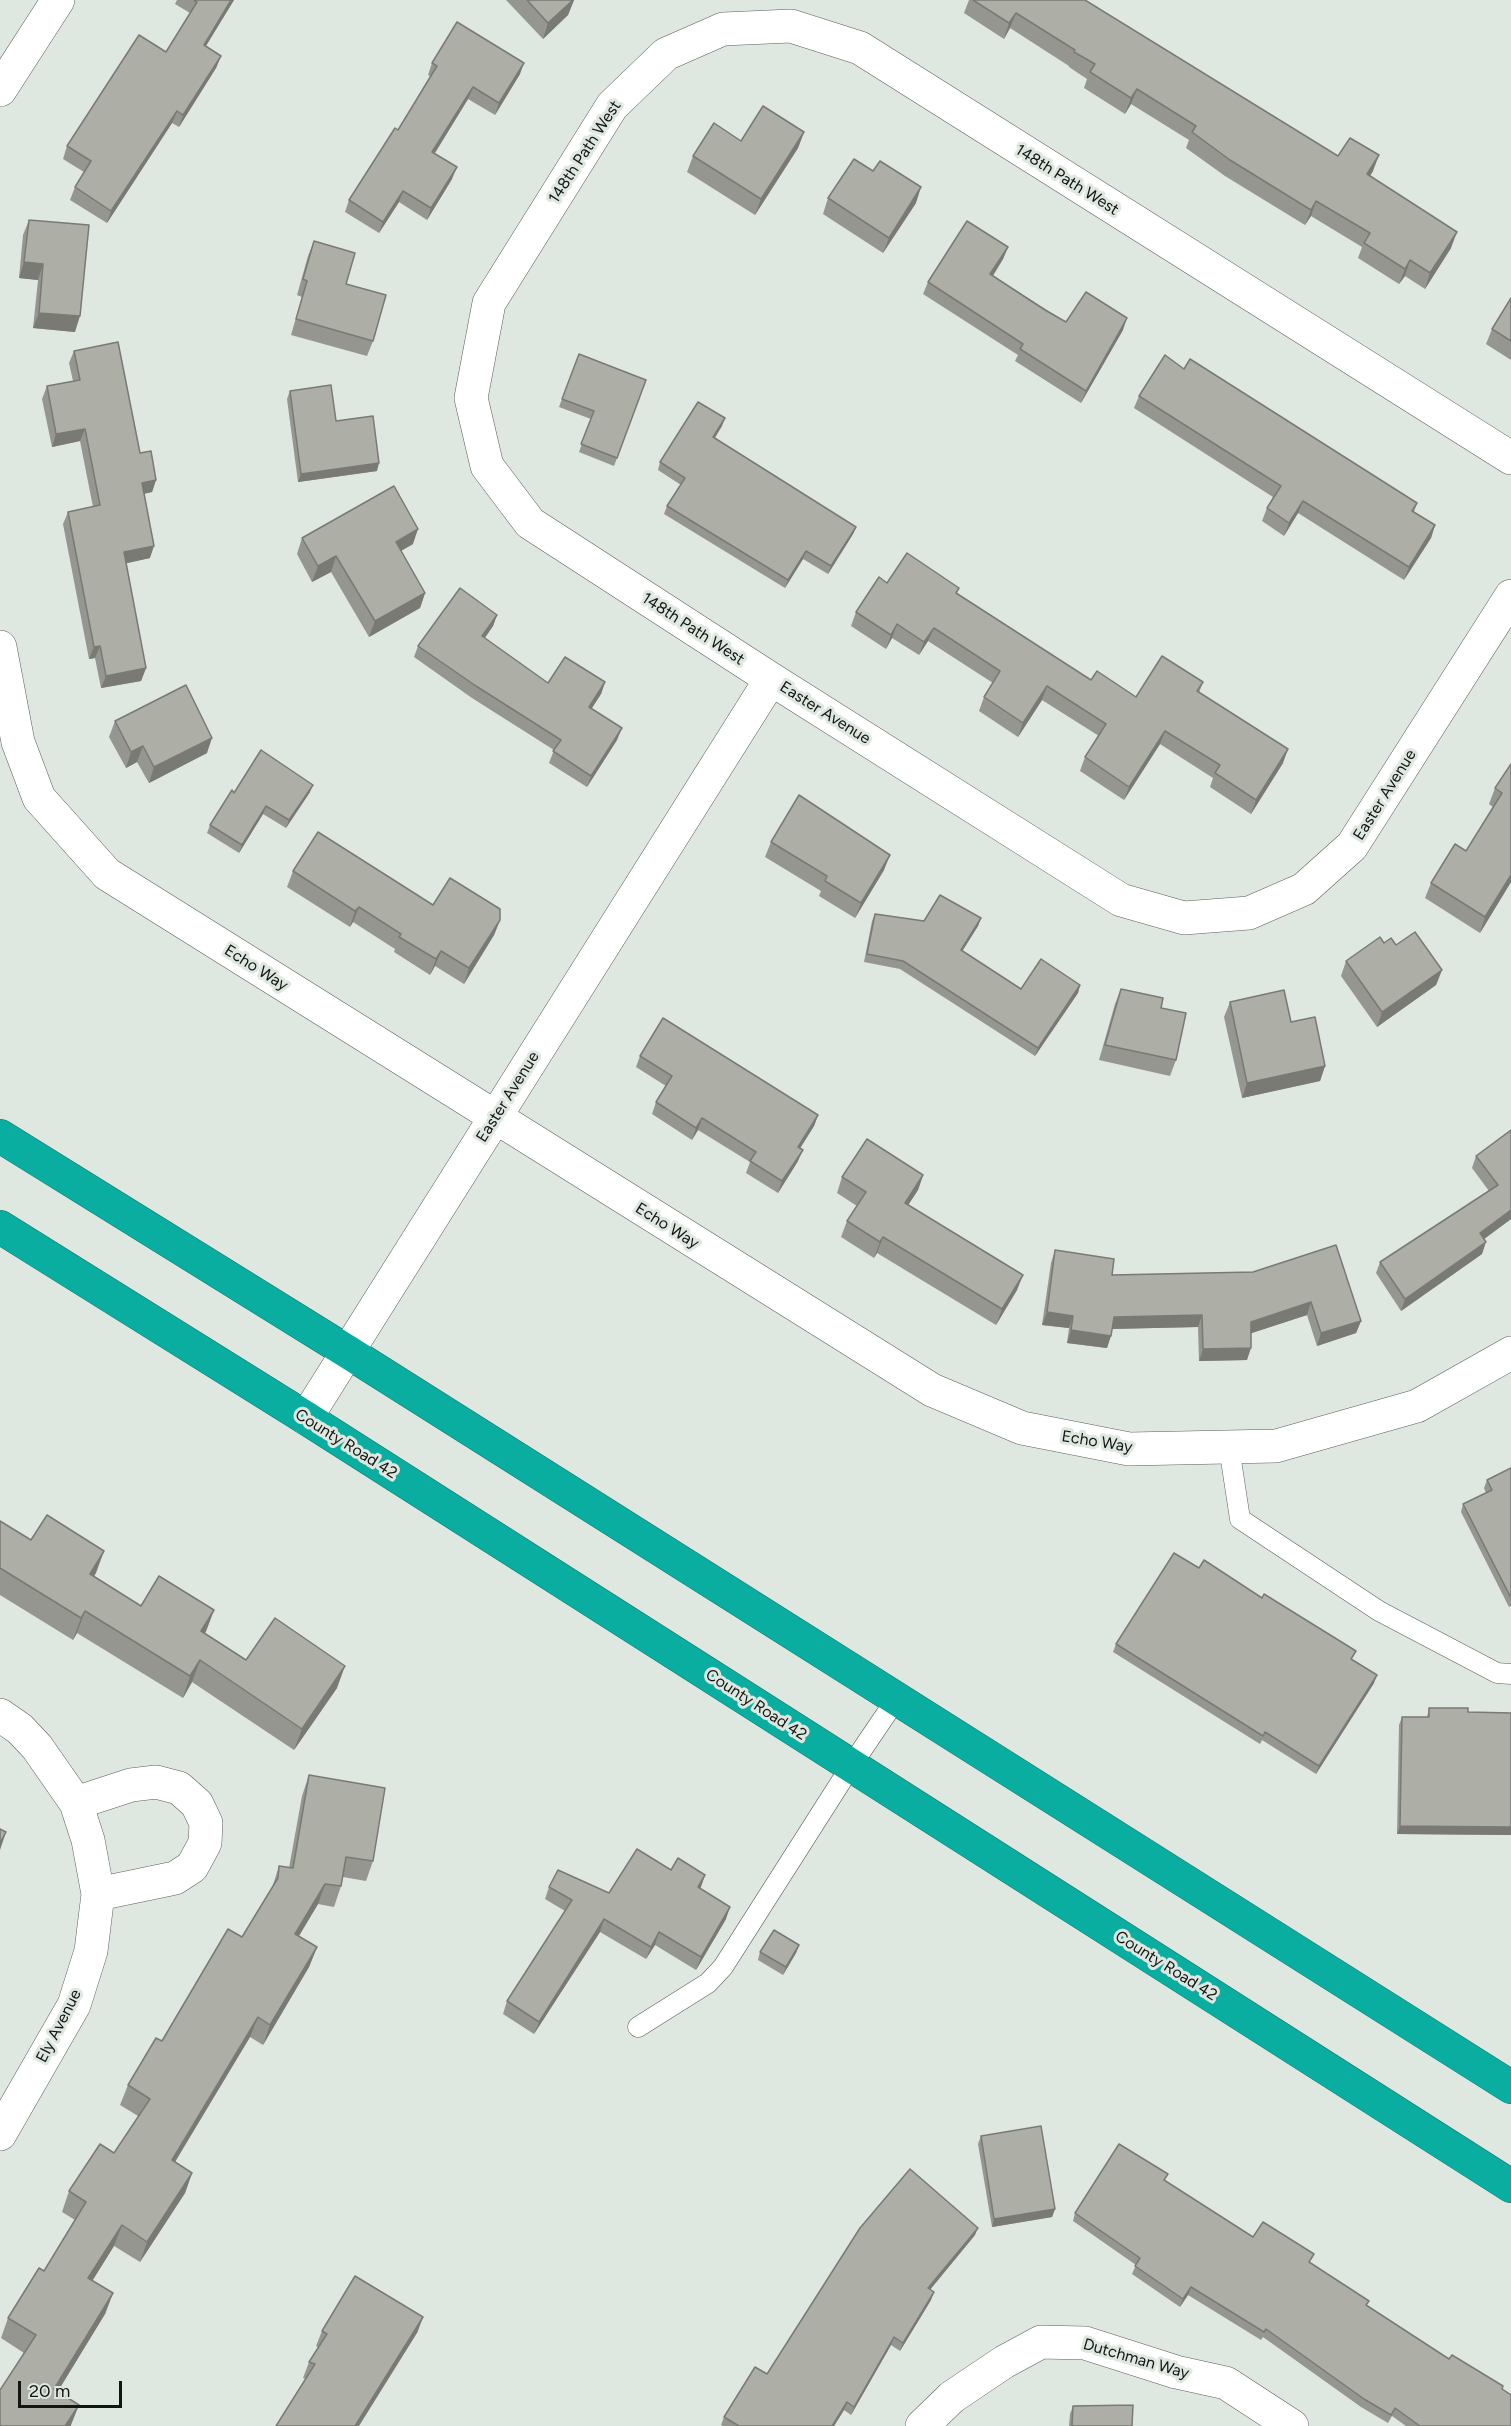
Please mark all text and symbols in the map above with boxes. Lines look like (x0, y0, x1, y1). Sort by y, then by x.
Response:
street label: 148th Path West (545, 97, 625, 207)
street label: 148th Path West (1012, 140, 1122, 220)
street label: 148th Path West (638, 589, 748, 669)
street label: Easter Avenue (776, 677, 874, 749)
street label: Easter Avenue (1349, 746, 1421, 844)
street label: Echo Way (221, 941, 291, 995)
street label: Easter Avenue (472, 1048, 544, 1146)
street label: Echo Way (632, 1199, 702, 1253)
street label: County Road 42 (291, 1405, 401, 1483)
street label: Echo Way (1060, 1427, 1134, 1457)
street label: County Road 42 (702, 1665, 810, 1745)
street label: County Road 42 (1111, 1927, 1221, 2005)
street label: Ely Avenue (32, 1986, 86, 2066)
street label: Dutchman Way (1081, 2335, 1191, 2383)
scale bar (21, 2369, 124, 2407)
text: 20 m (29, 2380, 70, 2402)

